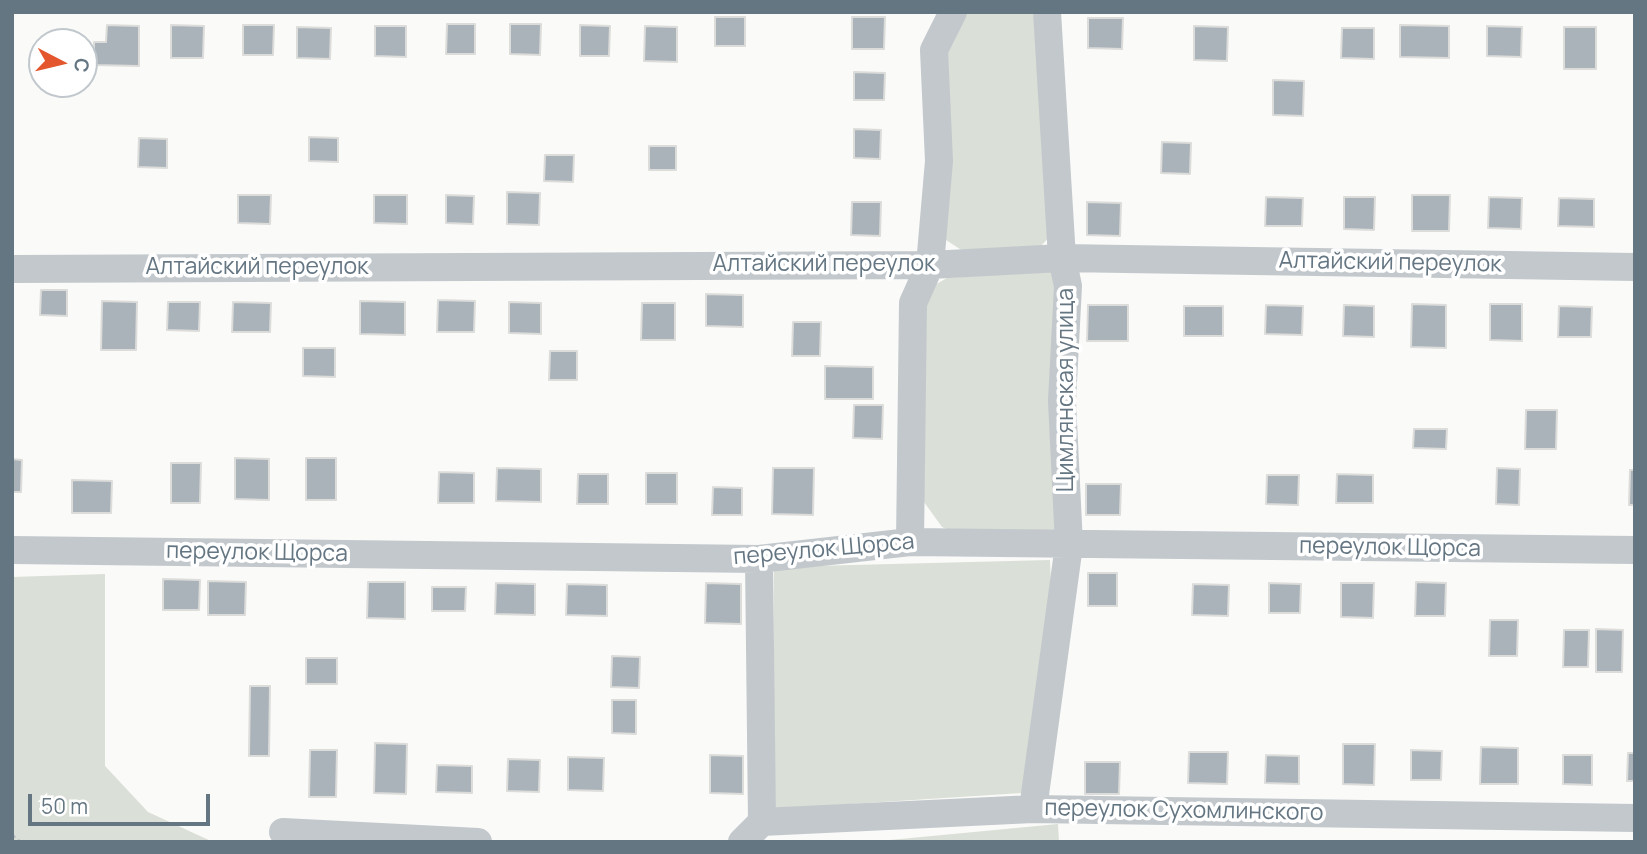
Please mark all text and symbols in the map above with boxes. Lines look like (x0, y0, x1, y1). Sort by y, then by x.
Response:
north arrow (28, 28, 98, 98)
text: С (68, 57, 96, 74)
street label: Алтайский переулок (1278, 247, 1502, 279)
street label: Алтайский переулок (712, 251, 936, 279)
street label: Алтайский переулок (145, 254, 369, 282)
street label: Цимлянская улица (1053, 288, 1081, 492)
street label: переулок Щорса (732, 528, 916, 572)
street label: переулок Щорса (1299, 533, 1481, 563)
street label: переулок Щорса (166, 538, 348, 568)
scale bar (32, 780, 214, 824)
text: 50 m (41, 792, 88, 820)
street label: переулок Сухомлинского (1044, 795, 1324, 827)

